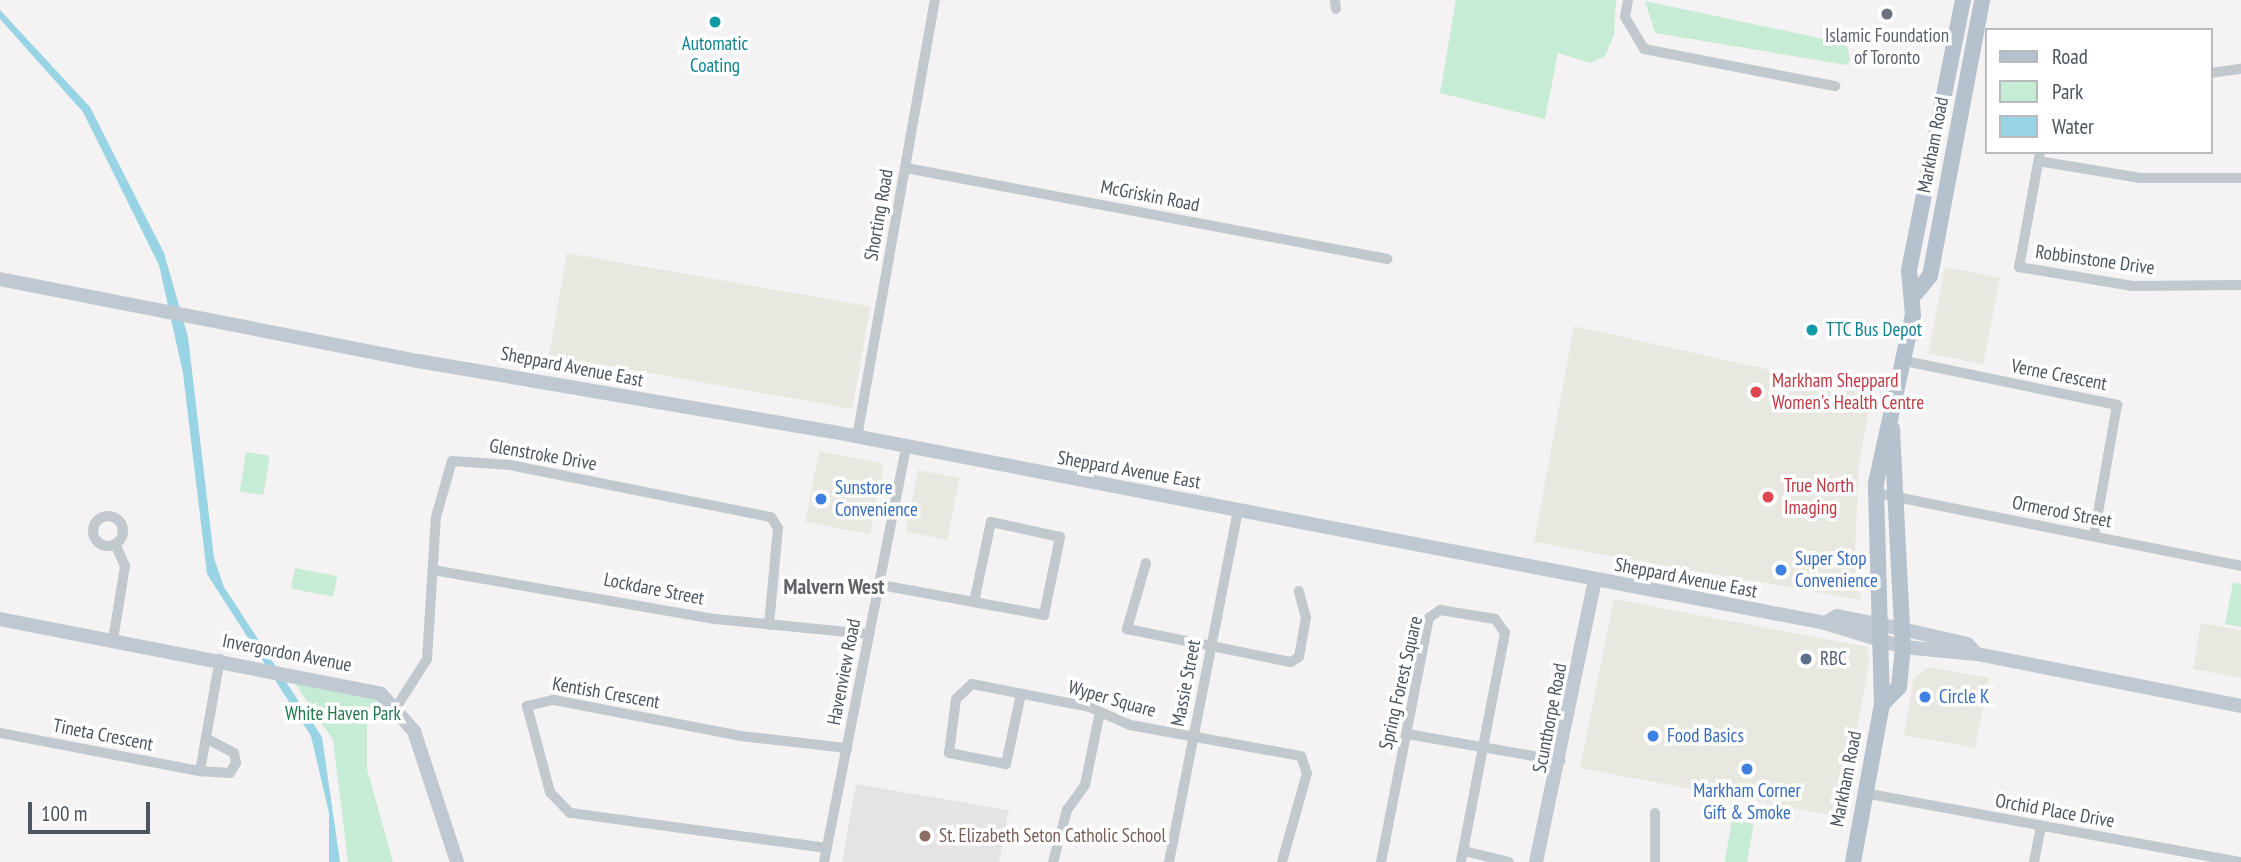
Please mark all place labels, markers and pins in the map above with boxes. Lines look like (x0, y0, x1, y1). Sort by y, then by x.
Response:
marker: Islamic Foundation of Toronto (1879, 6, 1895, 22)
marker: Automatic Coating (707, 14, 723, 30)
place label: Islamic Foundation of Toronto (1825, 25, 1949, 69)
place label: Automatic Coating (682, 33, 748, 77)
place label: TTC Bus Depot (1826, 319, 1923, 341)
marker: TTC Bus Depot (1804, 322, 1820, 338)
place label: Markham Sheppard Women's Health Centre (1772, 370, 1924, 414)
marker: Markham Sheppard Women's Health Centre (1746, 382, 1766, 402)
place label: True North Imaging (1784, 475, 1854, 519)
place label: Sunstore Convenience (835, 477, 918, 521)
marker: True North Imaging (1758, 487, 1778, 507)
marker: Sunstore Convenience (813, 491, 829, 507)
place label: Super Stop Convenience (1795, 548, 1878, 592)
marker: Super Stop Convenience (1773, 562, 1789, 578)
place label: RBC (1820, 648, 1847, 670)
marker: RBC (1798, 651, 1814, 667)
place label: Circle K (1939, 686, 1989, 708)
marker: Circle K (1917, 689, 1933, 705)
place label: Food Basics (1667, 725, 1744, 747)
marker: Food Basics (1645, 728, 1661, 744)
marker: Markham Corner Gift & Smoke (1739, 761, 1755, 777)
place label: Markham Corner Gift & Smoke (1693, 780, 1801, 824)
place label: St. Elizabeth Seton Catholic School (939, 825, 1168, 847)
marker: St. Elizabeth Seton Catholic School (917, 828, 933, 844)

